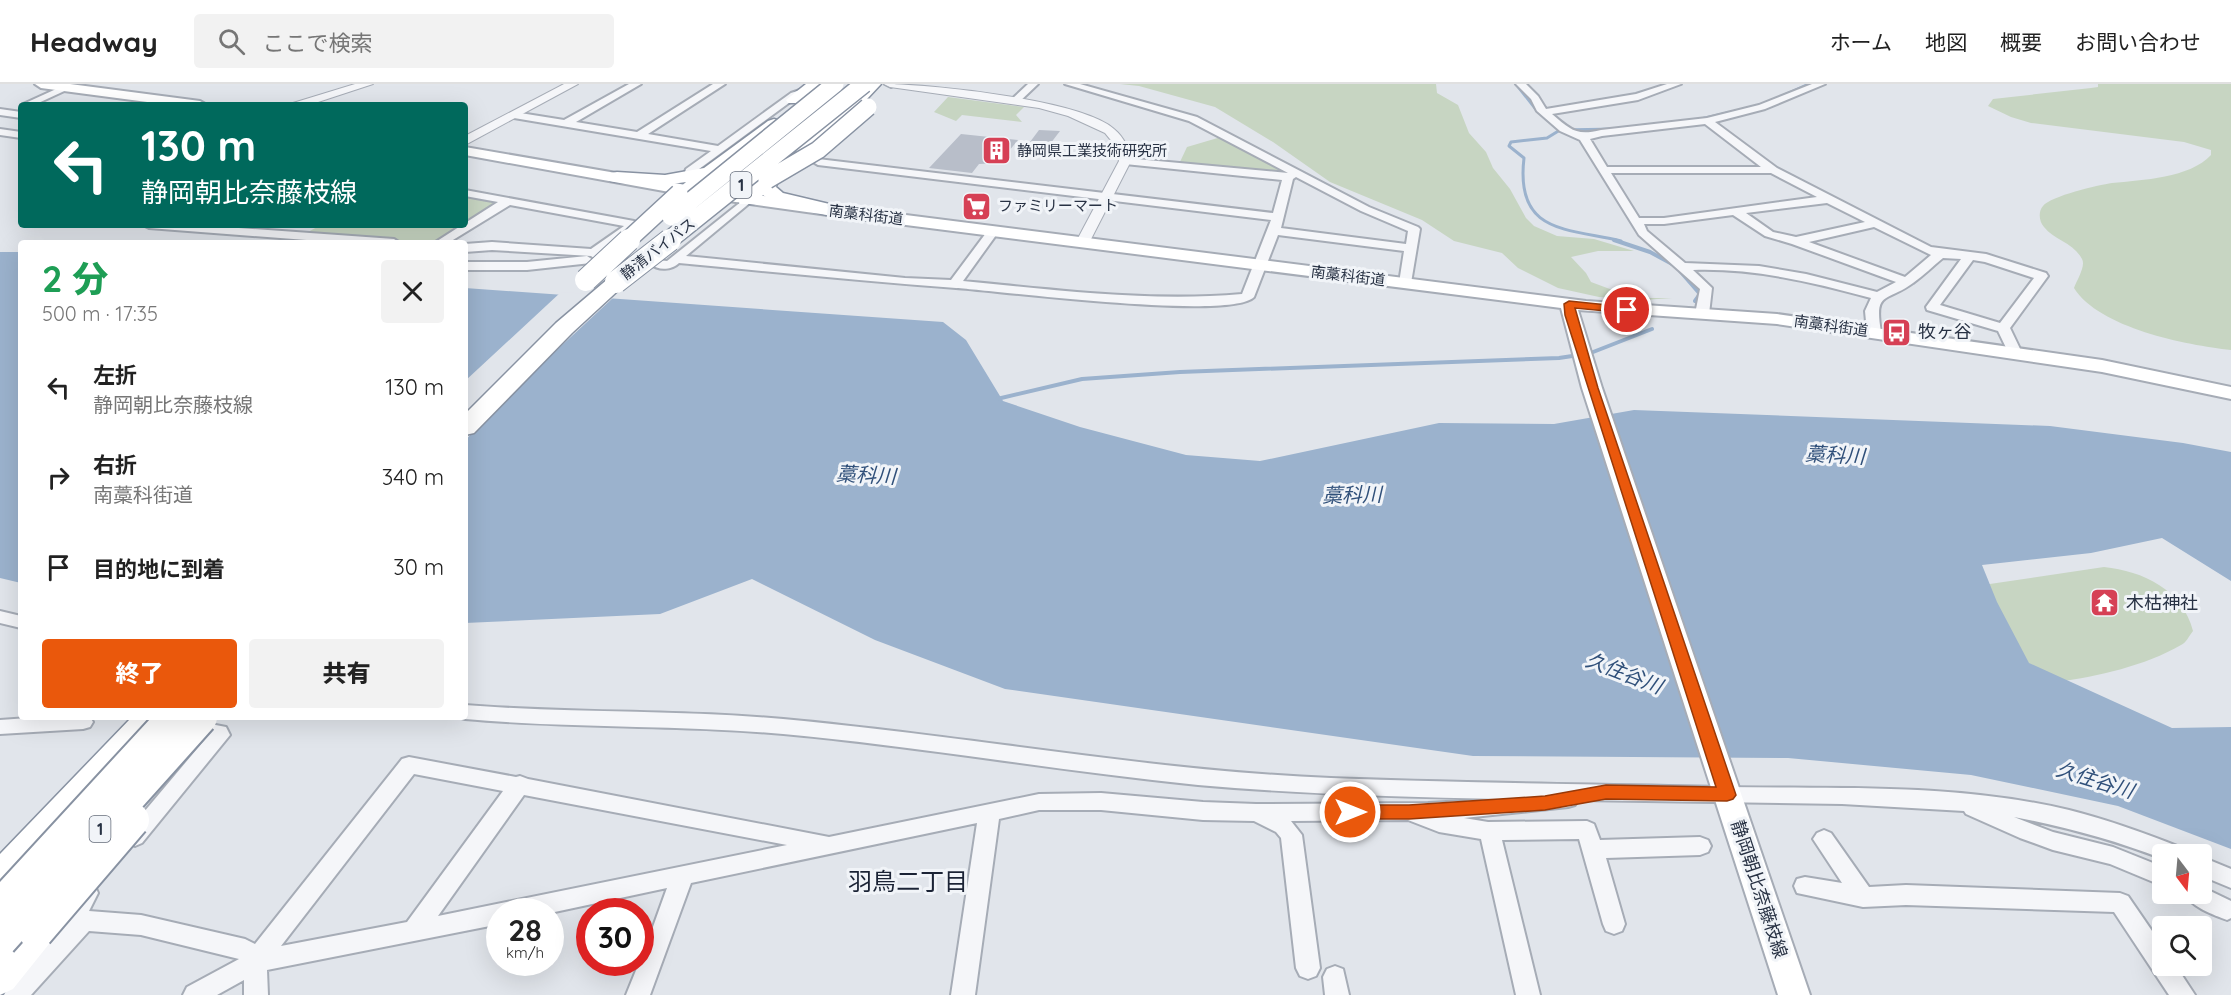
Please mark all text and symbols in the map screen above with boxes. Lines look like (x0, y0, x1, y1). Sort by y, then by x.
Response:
search box (194, 14, 614, 68)
text: Headway (30, 24, 158, 59)
icon: search (215, 25, 248, 58)
text: ここで検索 (263, 29, 373, 57)
text: ホーム (1830, 29, 1892, 55)
text: 地図 (1925, 29, 1967, 55)
text: 概要 (2000, 29, 2042, 55)
text: お問い合わせ (2075, 29, 2201, 55)
text: 130 m (141, 119, 256, 172)
icon: left (42, 126, 120, 204)
building icon: 静岡県工業技術研究所 (980, 135, 1012, 167)
place label: 静岡県工業技術研究所 (1017, 141, 1167, 160)
road number: 1 (730, 172, 752, 198)
text: 静岡朝比奈藤枝線 (141, 175, 357, 209)
supermarket icon: ファミリーマート (961, 190, 993, 222)
place label: ファミリーマート (998, 196, 1118, 215)
street label: 南藁科街道 (828, 201, 904, 229)
street label: 静清バイパス (616, 214, 699, 284)
text: 2 分 (42, 256, 109, 301)
button: close (381, 260, 444, 323)
street label: 南藁科街道 (1310, 262, 1386, 290)
pin (1601, 284, 1652, 335)
icon: arrive (1610, 293, 1643, 326)
text: 500 m · 17:35 (42, 301, 158, 326)
street label: 南藁科街道 (1793, 311, 1870, 340)
bus stop icon: 牧ヶ谷 (1881, 316, 1913, 348)
place label: 牧ヶ谷 (1918, 320, 1972, 343)
text: 左折 (93, 361, 137, 389)
icon: left (42, 371, 75, 404)
text: 130 m (385, 373, 444, 401)
text: 静岡朝比奈藤枝線 (93, 392, 253, 417)
water label: 藁科川 (1804, 440, 1868, 469)
text: 右折 (93, 451, 137, 479)
water label: 藁科川 (835, 460, 899, 489)
icon: right (42, 461, 75, 494)
text: 340 m (382, 463, 444, 491)
water label: 藁科川 (1322, 481, 1384, 508)
text: 南藁科街道 (93, 482, 193, 507)
icon: arrive (42, 551, 75, 584)
text: 30 m (393, 553, 444, 581)
text: 目的地に到着 (93, 555, 225, 583)
temple icon: 木枯神社 (2089, 587, 2121, 619)
place label: 木枯神社 (2126, 591, 2198, 614)
button: 終了 (42, 639, 237, 708)
button: 共有 (249, 639, 444, 708)
water label: 久住谷川 (1582, 647, 1668, 699)
water label: 久住谷川 (2053, 756, 2139, 804)
position arrow (1318, 780, 1382, 844)
road number: 1 (90, 816, 110, 842)
street label: 静岡朝比奈藤枝線 (1726, 817, 1793, 961)
north arrow (2152, 844, 2212, 904)
map controls (2152, 844, 2212, 976)
district label: 羽鳥二丁目 (848, 866, 968, 896)
speed limit sign: 30 (576, 898, 654, 976)
text: 28 (508, 911, 542, 949)
button: search (2152, 916, 2212, 976)
text: km/h (506, 943, 544, 962)

